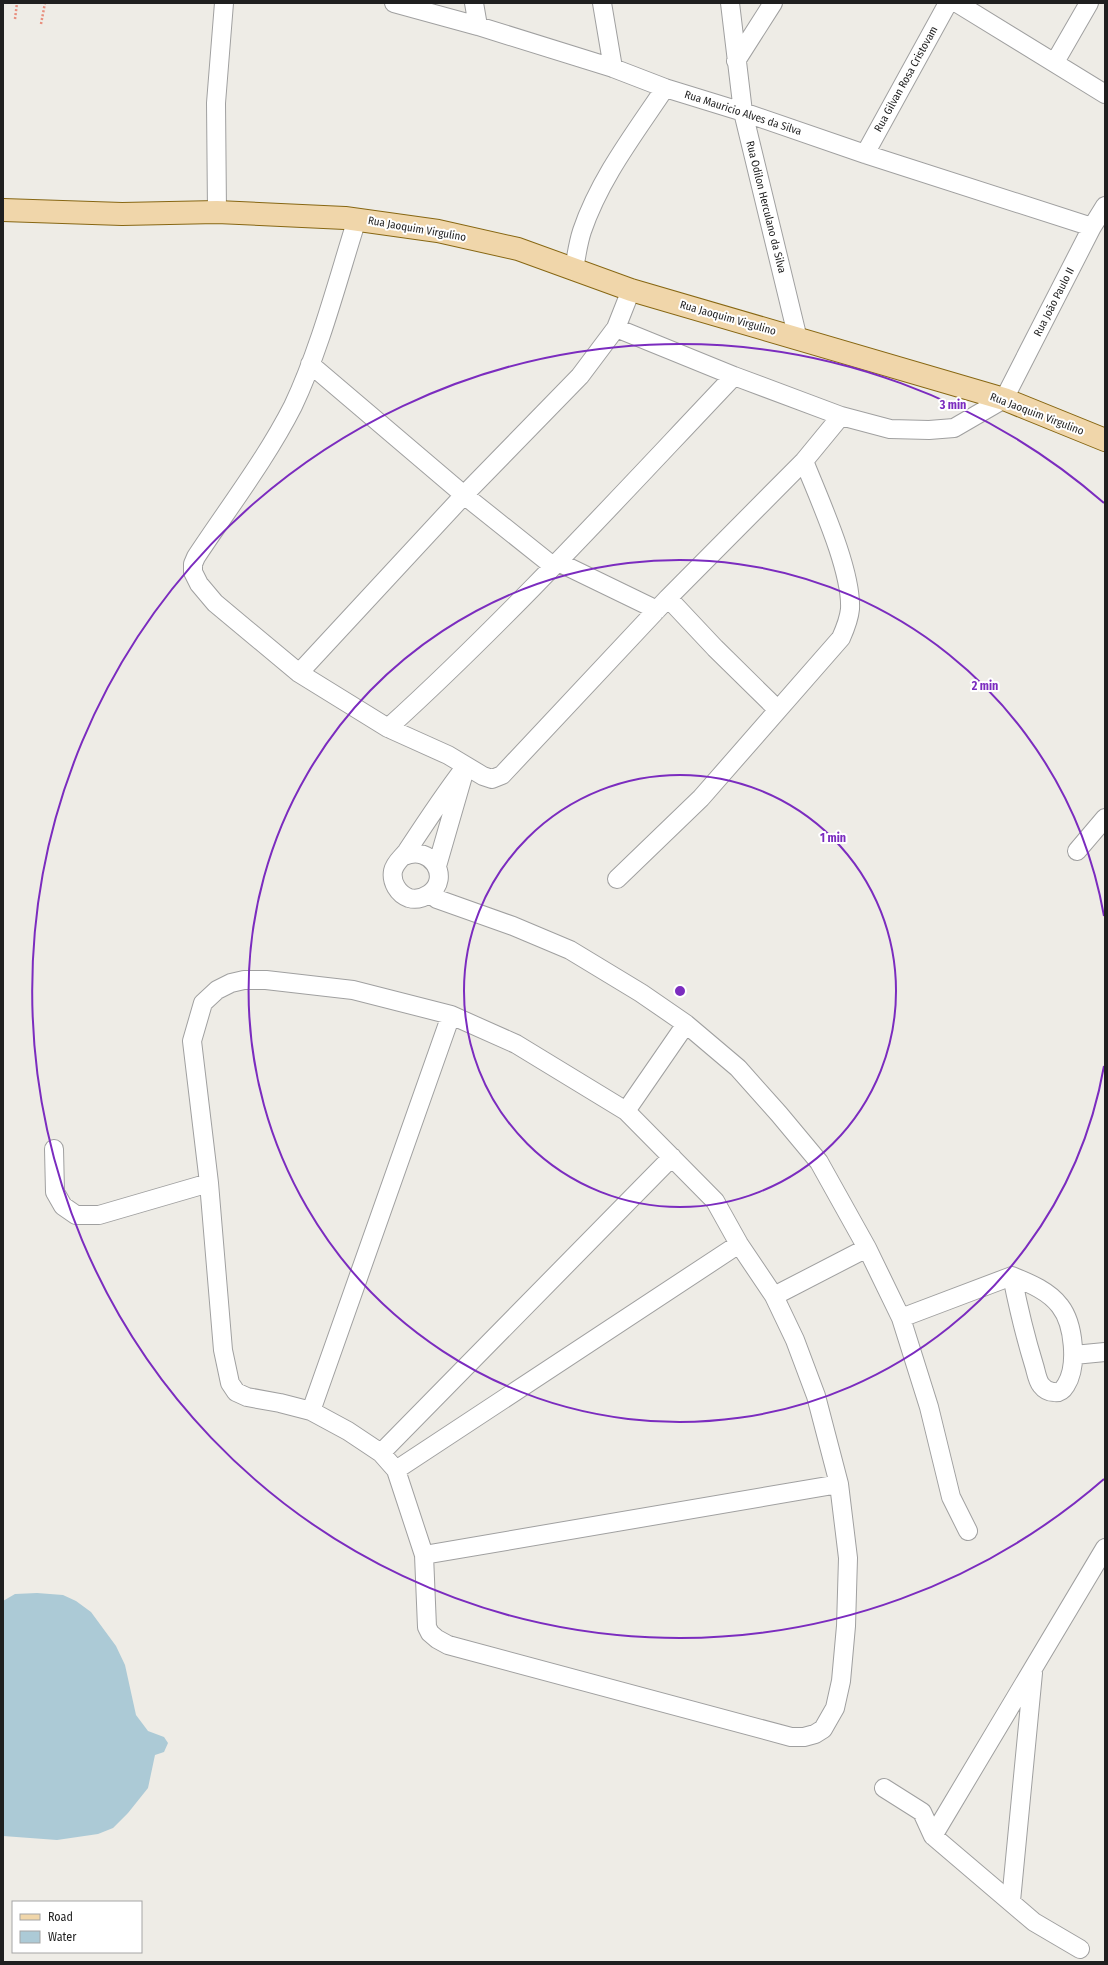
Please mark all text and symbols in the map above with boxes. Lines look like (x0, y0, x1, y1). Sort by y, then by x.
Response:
street label: Rua Gilvan Rosa Cristovam (872, 24, 940, 134)
street label: Rua Mauricio Alves da Silva (683, 88, 803, 138)
street label: Rua Odilon Herculano da Silva (743, 140, 789, 274)
street label: Rua Jaoquim Virgulino (367, 214, 467, 244)
street label: Rua João Paulo II (1031, 265, 1077, 339)
street label: Rua Jaoquim Virgulino (678, 298, 778, 338)
street label: Rua Jaoquim Virgulino (988, 390, 1086, 438)
text: 3 min (939, 398, 966, 412)
text: 2 min (971, 679, 998, 693)
text: 1 min (820, 831, 846, 845)
centre of rings (673, 984, 687, 998)
legend (12, 1901, 142, 1953)
text: Road (48, 1910, 73, 1924)
text: Water (48, 1930, 77, 1944)

